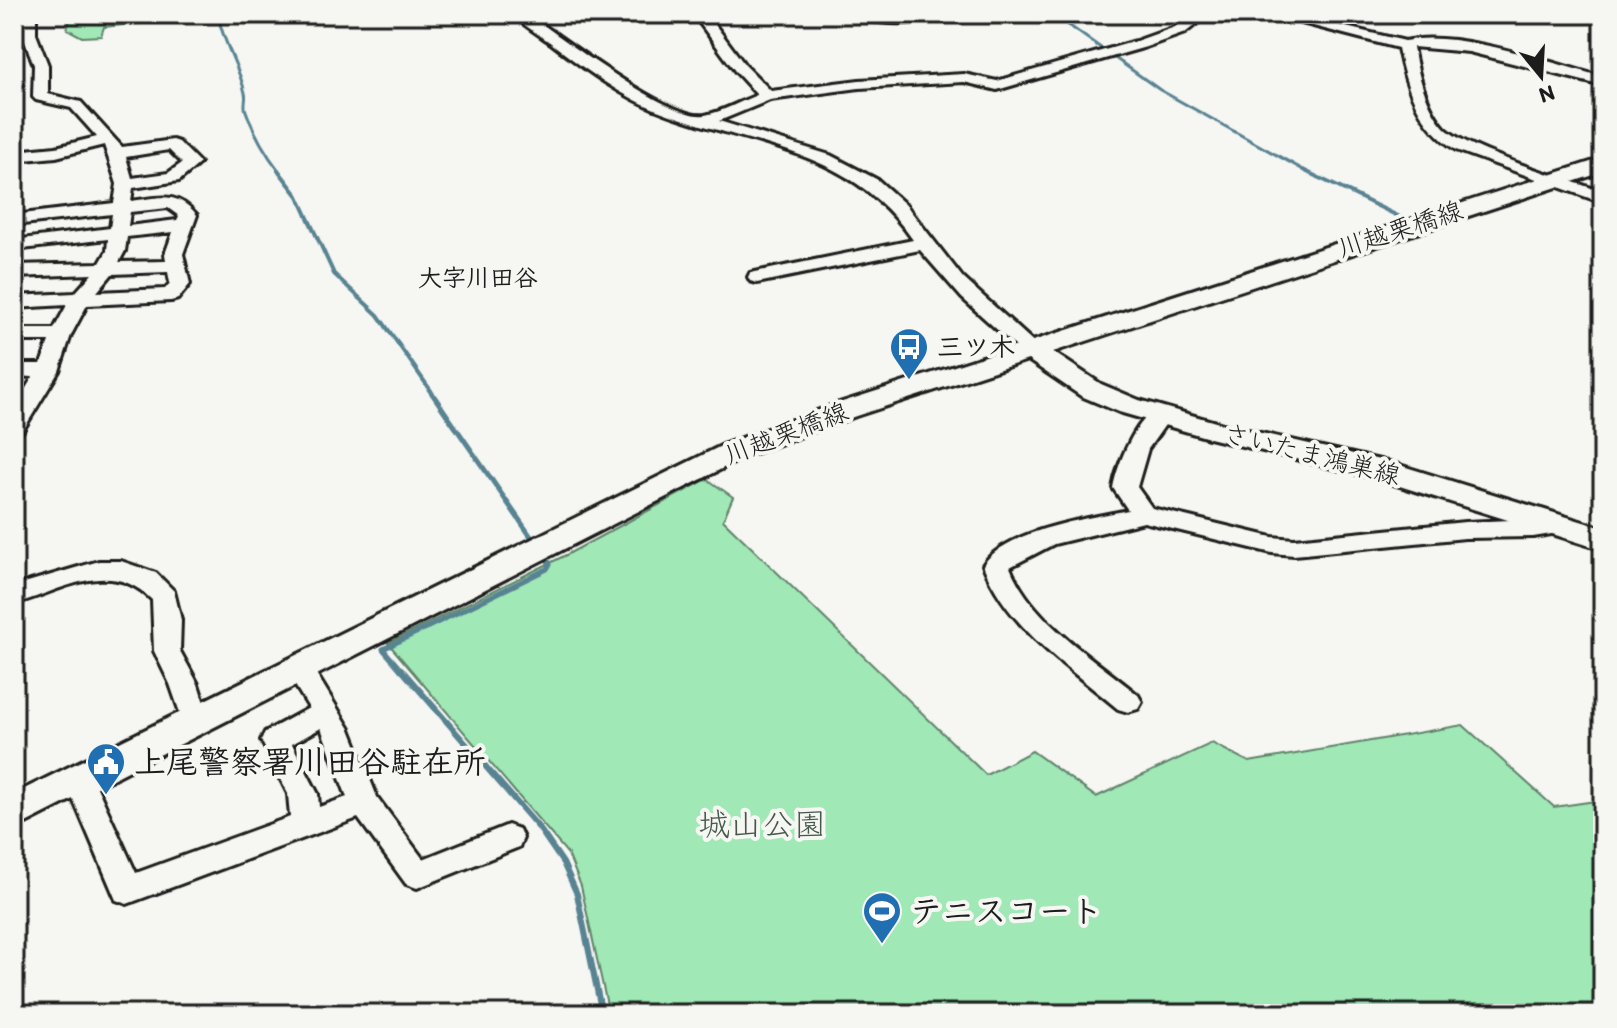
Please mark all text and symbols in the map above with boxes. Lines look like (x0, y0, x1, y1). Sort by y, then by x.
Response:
north arrow (1501, 36, 1581, 116)
text: N (1536, 79, 1558, 110)
street label: 川越栗橋線 (1333, 194, 1467, 264)
district label: 大字川田谷 (418, 263, 538, 292)
bus stop icon: 三ツ木 (888, 326, 930, 381)
place label: 三ツ木 (937, 331, 1015, 363)
street label: 川越栗橋線 (720, 395, 852, 471)
street label: さいたま鴻巣線 (1220, 417, 1404, 491)
public building icon: 上尾警察署川田谷駐在所 (85, 741, 127, 796)
place label: 上尾警察署川田谷駐在所 (134, 743, 486, 781)
park label: 城山公園 (698, 805, 826, 843)
sports icon: テニスコート (861, 890, 903, 945)
place label: テニスコート (910, 892, 1103, 930)

